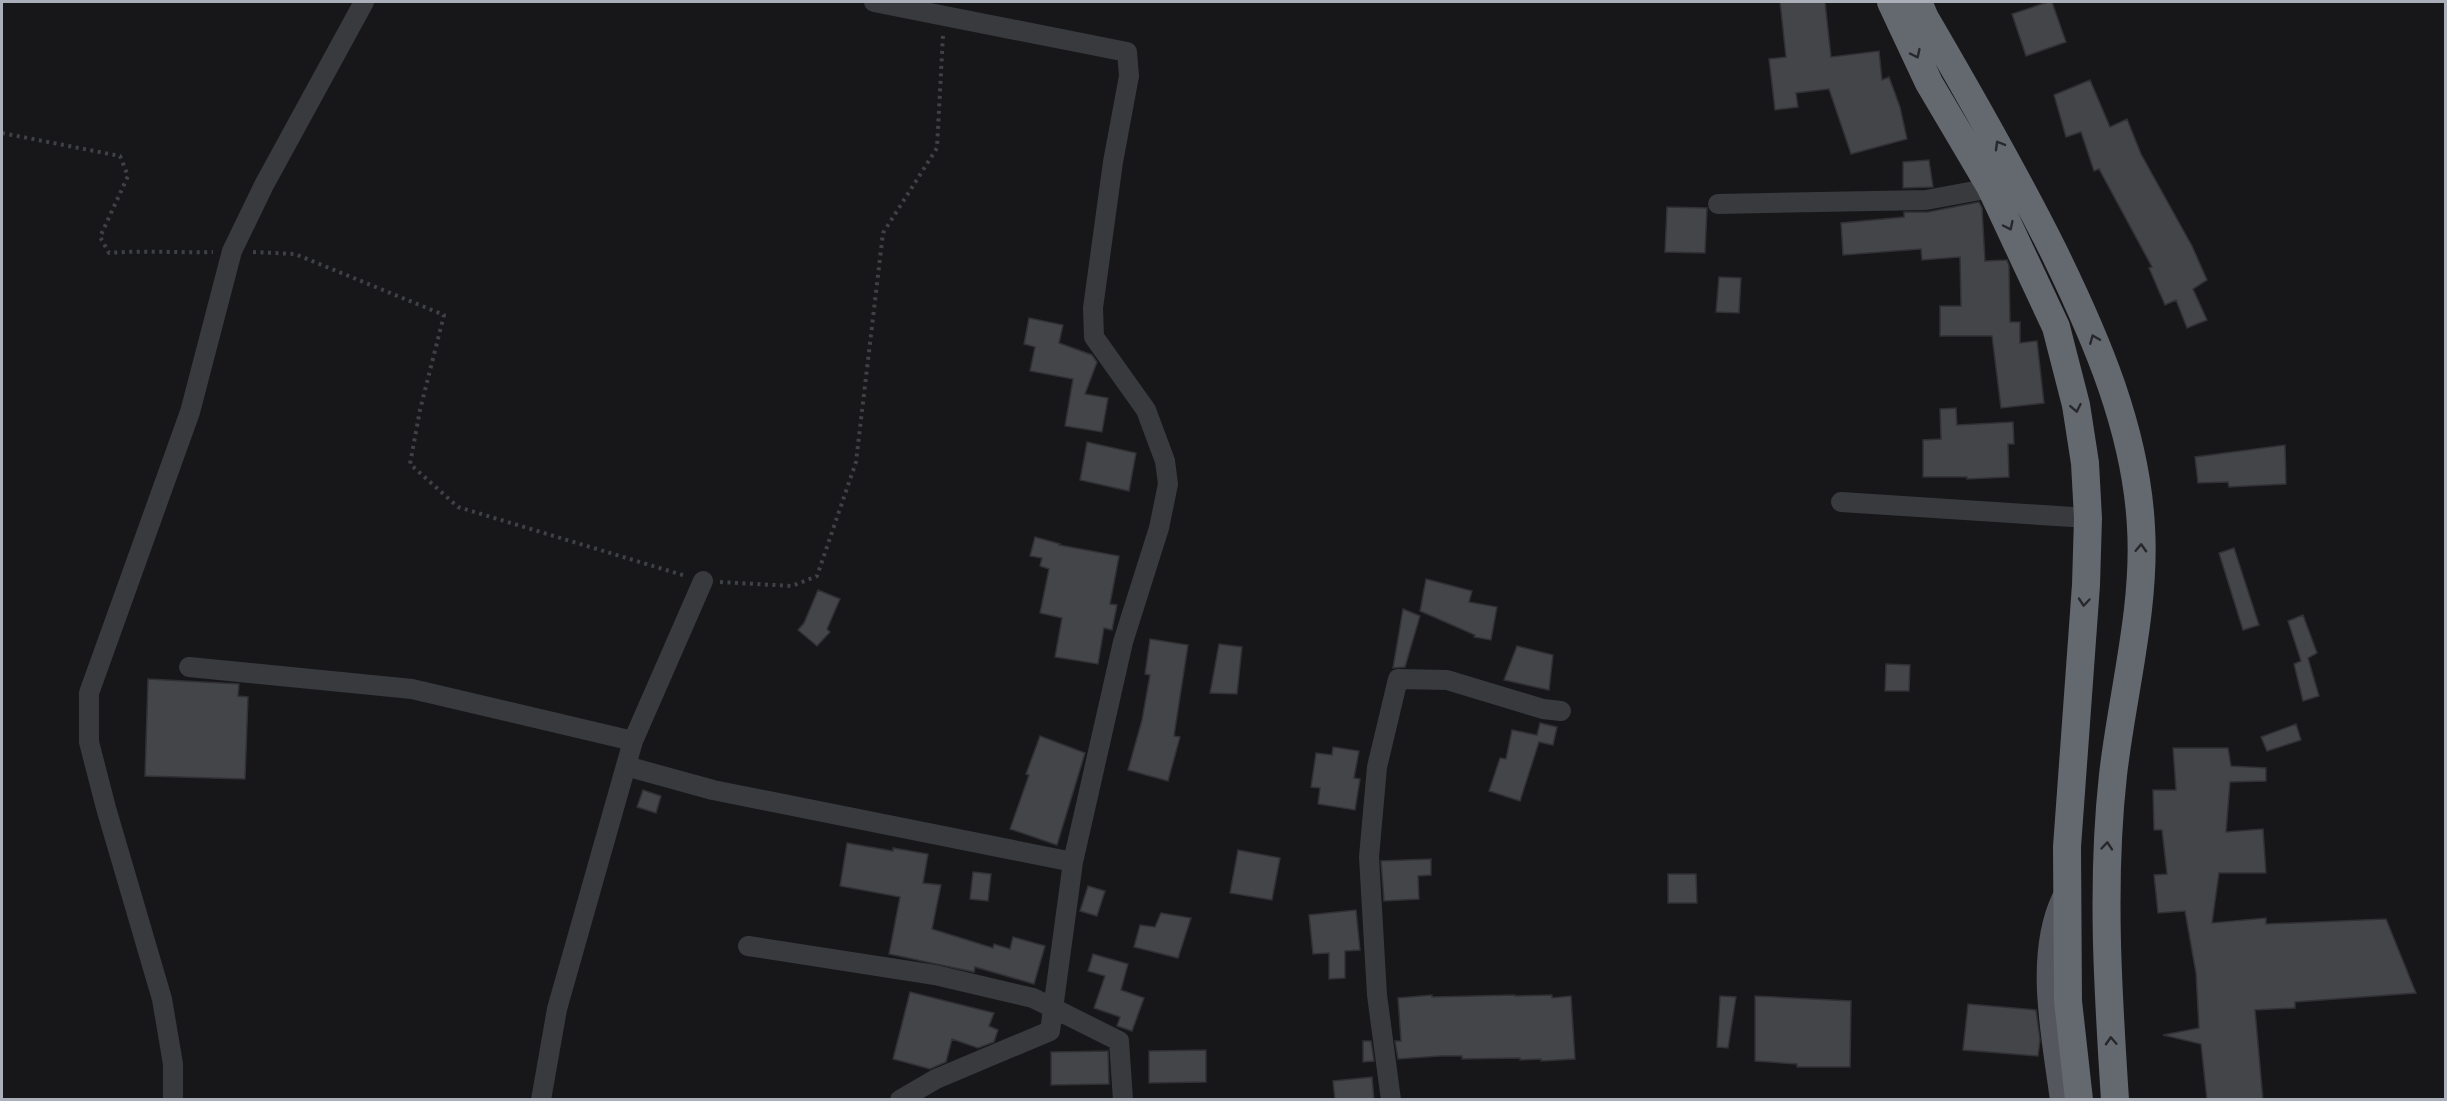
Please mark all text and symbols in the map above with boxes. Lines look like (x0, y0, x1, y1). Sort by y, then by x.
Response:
one-way arrow (1909, 48, 1921, 59)
one-way arrow (1995, 141, 2006, 151)
one-way arrow (2001, 219, 2013, 230)
one-way arrow (2089, 334, 2101, 345)
one-way arrow (2069, 402, 2082, 412)
one-way arrow (2134, 544, 2147, 553)
one-way arrow (2078, 597, 2091, 606)
one-way arrow (2100, 842, 2113, 851)
one-way arrow (2105, 1037, 2118, 1046)

